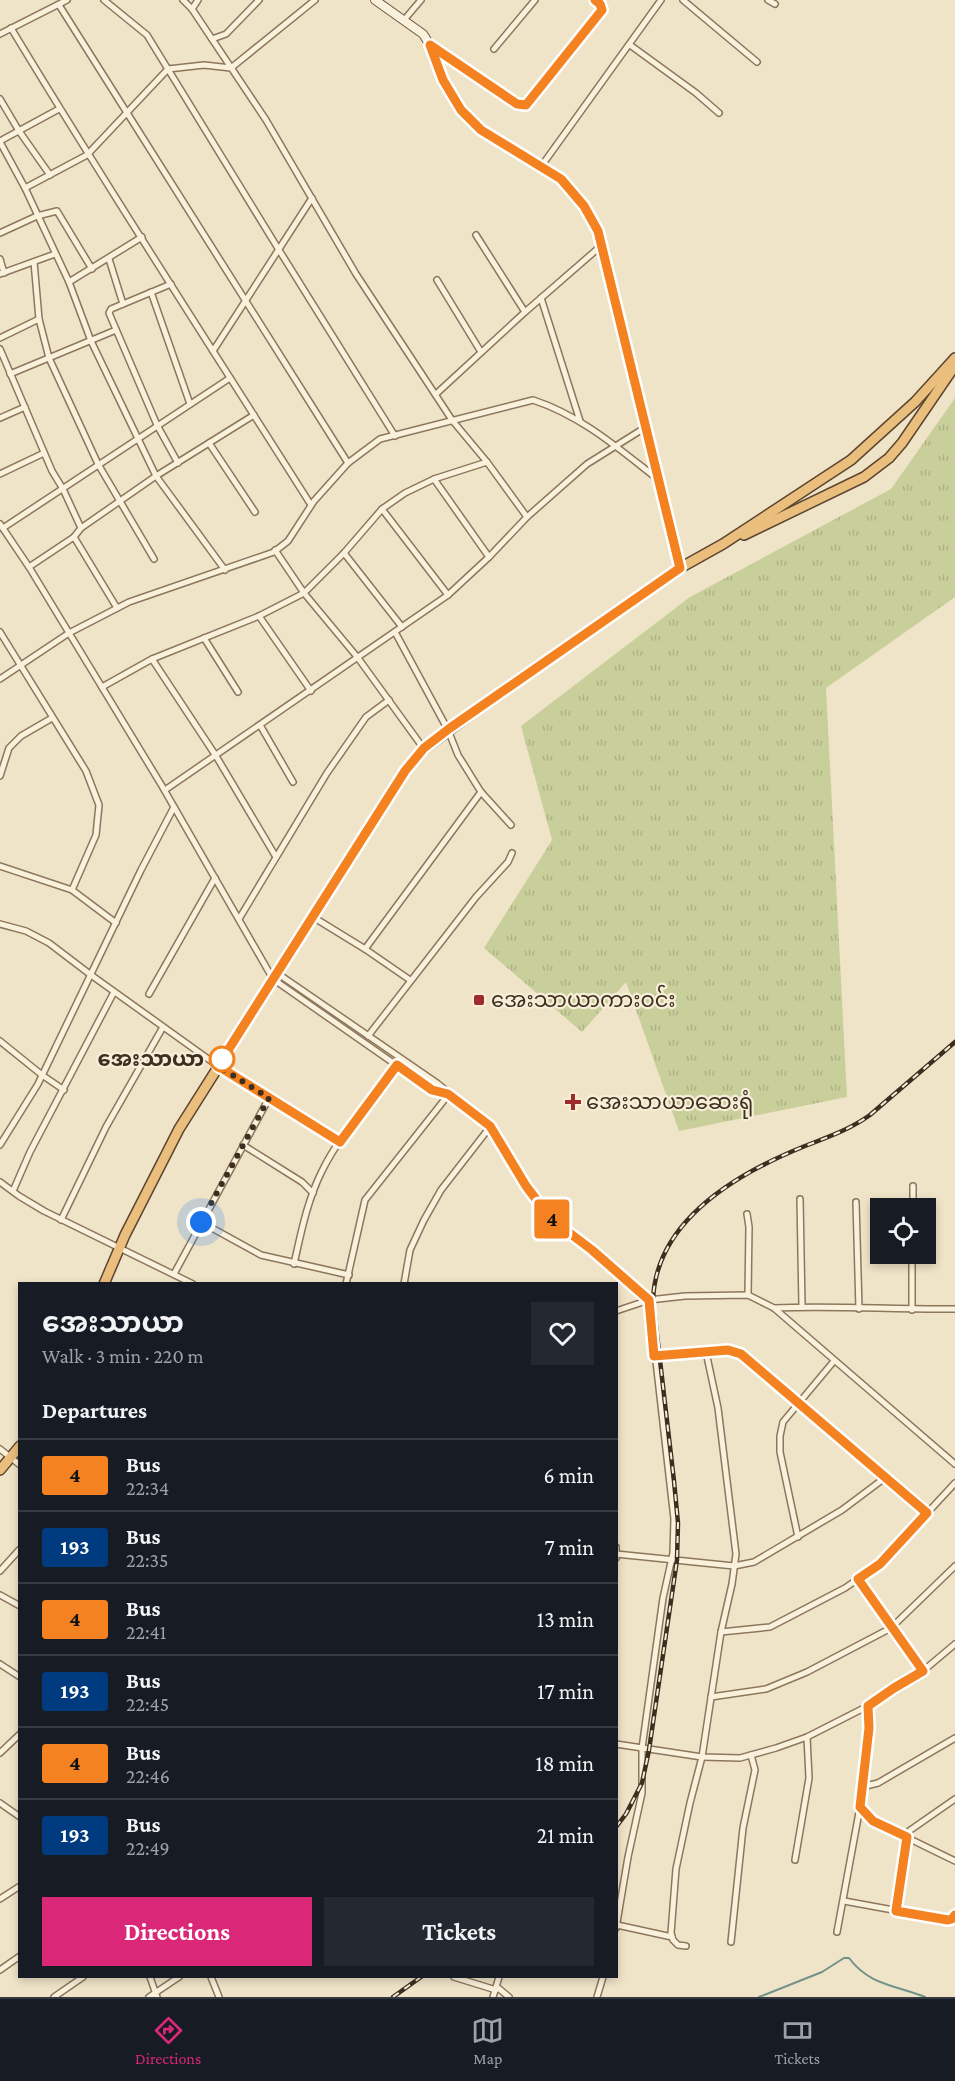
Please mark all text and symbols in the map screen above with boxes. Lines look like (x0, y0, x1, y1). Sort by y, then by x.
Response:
place label: အေးသာယာကားဝင်း (491, 984, 676, 1012)
marker: အေးသာယာကားဝင်း (472, 993, 486, 1007)
marker: အေးသာယာ (209, 1046, 235, 1072)
place label: အေးသာယာ (98, 1047, 204, 1071)
place label: အေးသာယာဆေးရုံ (586, 1090, 753, 1119)
marker: အေးသာယာဆေးရုံ (564, 1093, 582, 1111)
map controls (870, 1198, 936, 1264)
button: locate (870, 1198, 936, 1264)
line badge: 4 (532, 1200, 572, 1238)
your location (186, 1207, 216, 1237)
text: 4 (546, 1207, 558, 1231)
button: heart (531, 1302, 594, 1365)
text: အေးသာယာ (42, 1307, 184, 1338)
text: Walk · 3 min · 220 m (42, 1345, 204, 1367)
text: Departures (42, 1398, 147, 1423)
text: Bus (126, 1452, 160, 1477)
text: 4 (69, 1463, 81, 1487)
text: 6 min (543, 1463, 594, 1488)
text: 22:34 (126, 1477, 169, 1499)
text: Bus (126, 1524, 160, 1549)
text: 193 (60, 1535, 90, 1559)
text: 7 min (544, 1535, 594, 1560)
text: 22:35 (126, 1549, 168, 1571)
text: Bus (126, 1596, 160, 1621)
text: 4 (69, 1607, 81, 1631)
text: 13 min (537, 1607, 594, 1632)
text: 22:41 (126, 1621, 166, 1643)
text: Bus (126, 1668, 160, 1693)
text: 193 (60, 1679, 90, 1703)
text: 17 min (537, 1679, 594, 1704)
text: 22:45 (126, 1693, 169, 1715)
text: Bus (126, 1740, 160, 1765)
text: 4 (69, 1751, 81, 1775)
text: 18 min (535, 1751, 594, 1776)
text: 22:46 (126, 1765, 170, 1787)
text: Bus (126, 1812, 160, 1837)
text: 193 (60, 1823, 90, 1847)
text: 21 min (537, 1823, 594, 1848)
text: 22:49 (126, 1837, 170, 1859)
button: Directions (42, 1897, 312, 1966)
button: Tickets (324, 1897, 594, 1966)
tab: Directions (135, 2014, 201, 2067)
tab: Map (471, 2014, 504, 2067)
tab: Tickets (774, 2014, 820, 2067)

